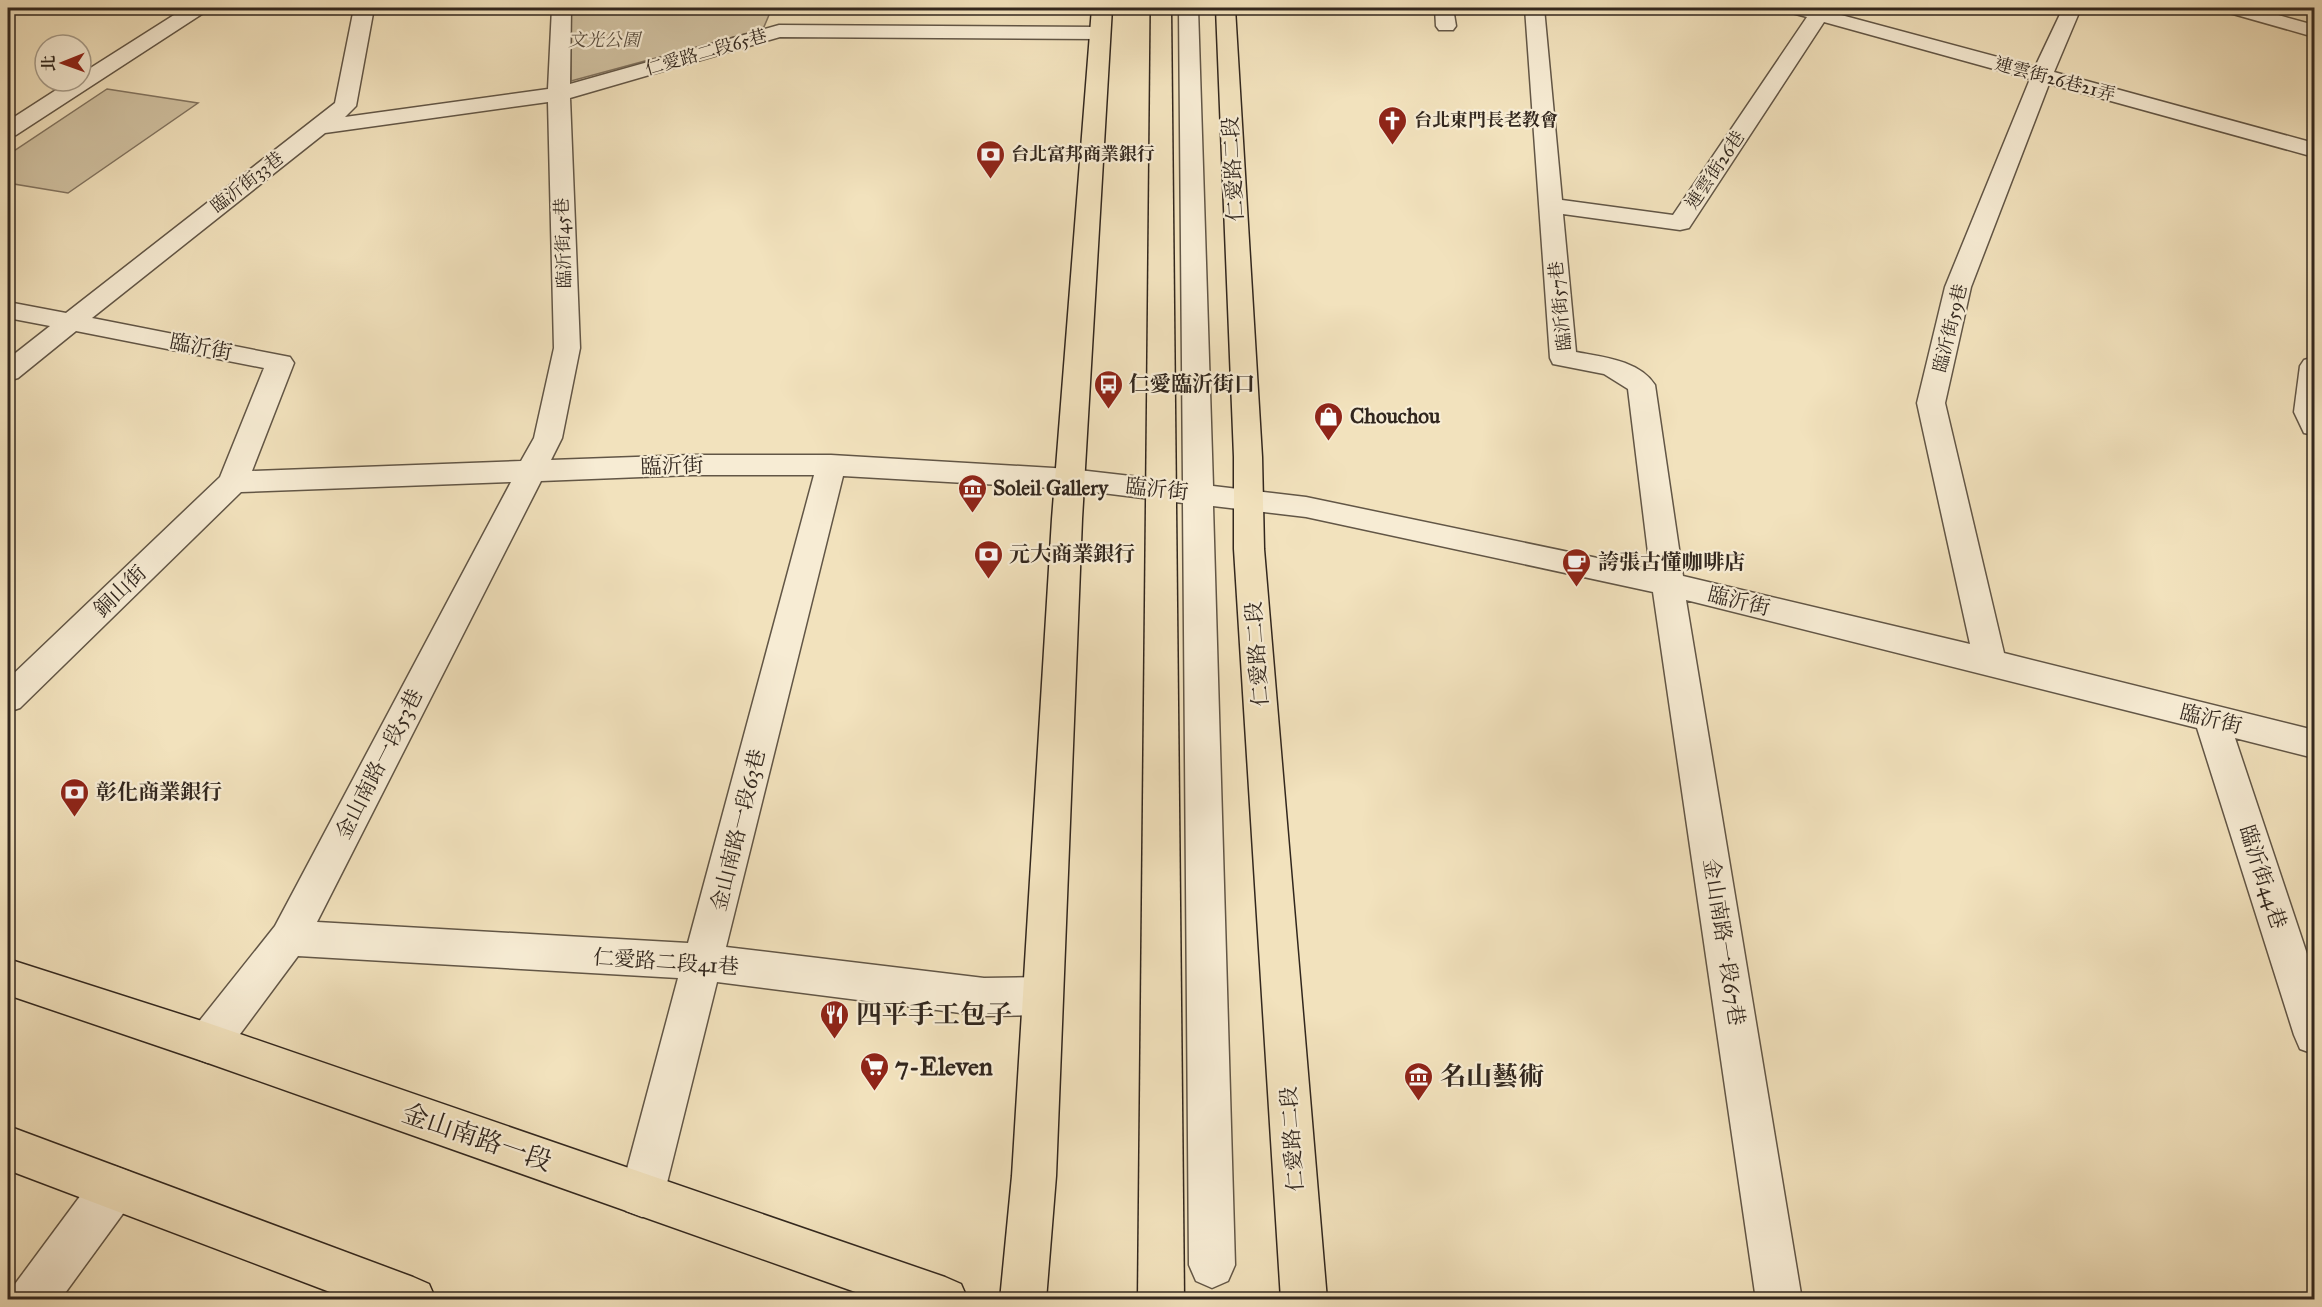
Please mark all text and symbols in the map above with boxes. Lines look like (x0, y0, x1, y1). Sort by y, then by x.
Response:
street label: 仁愛路二段65巷 (643, 24, 769, 80)
park label: 文光公園 (568, 29, 643, 51)
north arrow (33, 33, 93, 93)
street label: 連雲街26巷21弄 (1992, 52, 2118, 106)
text: 北 (39, 55, 58, 71)
church icon: 台北東門長老教會 (1377, 104, 1409, 146)
place label: 台北東門長老教會 (1414, 109, 1558, 131)
street label: 仁愛路二段 (1217, 116, 1249, 222)
street label: 連雲街26巷 (1681, 126, 1749, 214)
bank icon: 台北富邦商業銀行 (974, 138, 1006, 180)
place label: 台北富邦商業銀行 (1011, 143, 1155, 165)
street label: 臨沂街33巷 (206, 147, 288, 217)
street label: 臨沂街45巷 (550, 197, 576, 289)
street label: 臨沂街57巷 (1544, 260, 1576, 352)
street label: 臨沂街59巷 (1928, 282, 1972, 374)
street label: 臨沂街 (168, 328, 234, 366)
bus stop icon: 仁愛臨沂街口 (1092, 368, 1124, 410)
place label: 仁愛臨沂街口 (1129, 371, 1255, 397)
shop icon: Chouchou (1313, 400, 1345, 442)
place label: Chouchou (1350, 403, 1441, 429)
street label: 臨沂街 (640, 452, 704, 480)
museum icon: Soleil Gallery (956, 472, 988, 514)
street label: 臨沂街 (1124, 473, 1190, 505)
place label: Soleil Gallery (993, 475, 1109, 501)
bank icon: 元大商業銀行 (972, 538, 1004, 580)
place label: 元大商業銀行 (1009, 541, 1135, 567)
cafe icon: 誇張古懂咖啡店 (1561, 546, 1593, 588)
place label: 誇張古懂咖啡店 (1598, 549, 1745, 575)
street label: 銅山街 (88, 560, 152, 622)
street label: 臨沂街 (1705, 581, 1773, 621)
street label: 仁愛路二段 (1240, 601, 1274, 707)
street label: 金山南路一段53巷 (330, 685, 428, 843)
street label: 臨沂街 (2177, 699, 2245, 739)
street label: 金山南路一段63巷 (705, 746, 771, 914)
bank icon: 彰化商業銀行 (59, 776, 91, 818)
place label: 彰化商業銀行 (96, 779, 222, 805)
street label: 臨沂街44巷 (2234, 822, 2292, 932)
street label: 金山南路一段67巷 (1698, 857, 1750, 1027)
street label: 仁愛路二段41巷 (592, 944, 740, 980)
restaurant icon: 四平手工包子 (819, 998, 851, 1040)
place label: 四平手工包子 (856, 998, 1012, 1030)
supermarket icon: 7-Eleven (858, 1050, 890, 1092)
place label: 7-Eleven (895, 1050, 993, 1082)
museum icon: 名山藝術 (1403, 1060, 1435, 1102)
place label: 名山藝術 (1440, 1060, 1544, 1092)
street label: 仁愛路二段 (1275, 1086, 1309, 1192)
street label: 金山南路一段 (398, 1096, 556, 1178)

